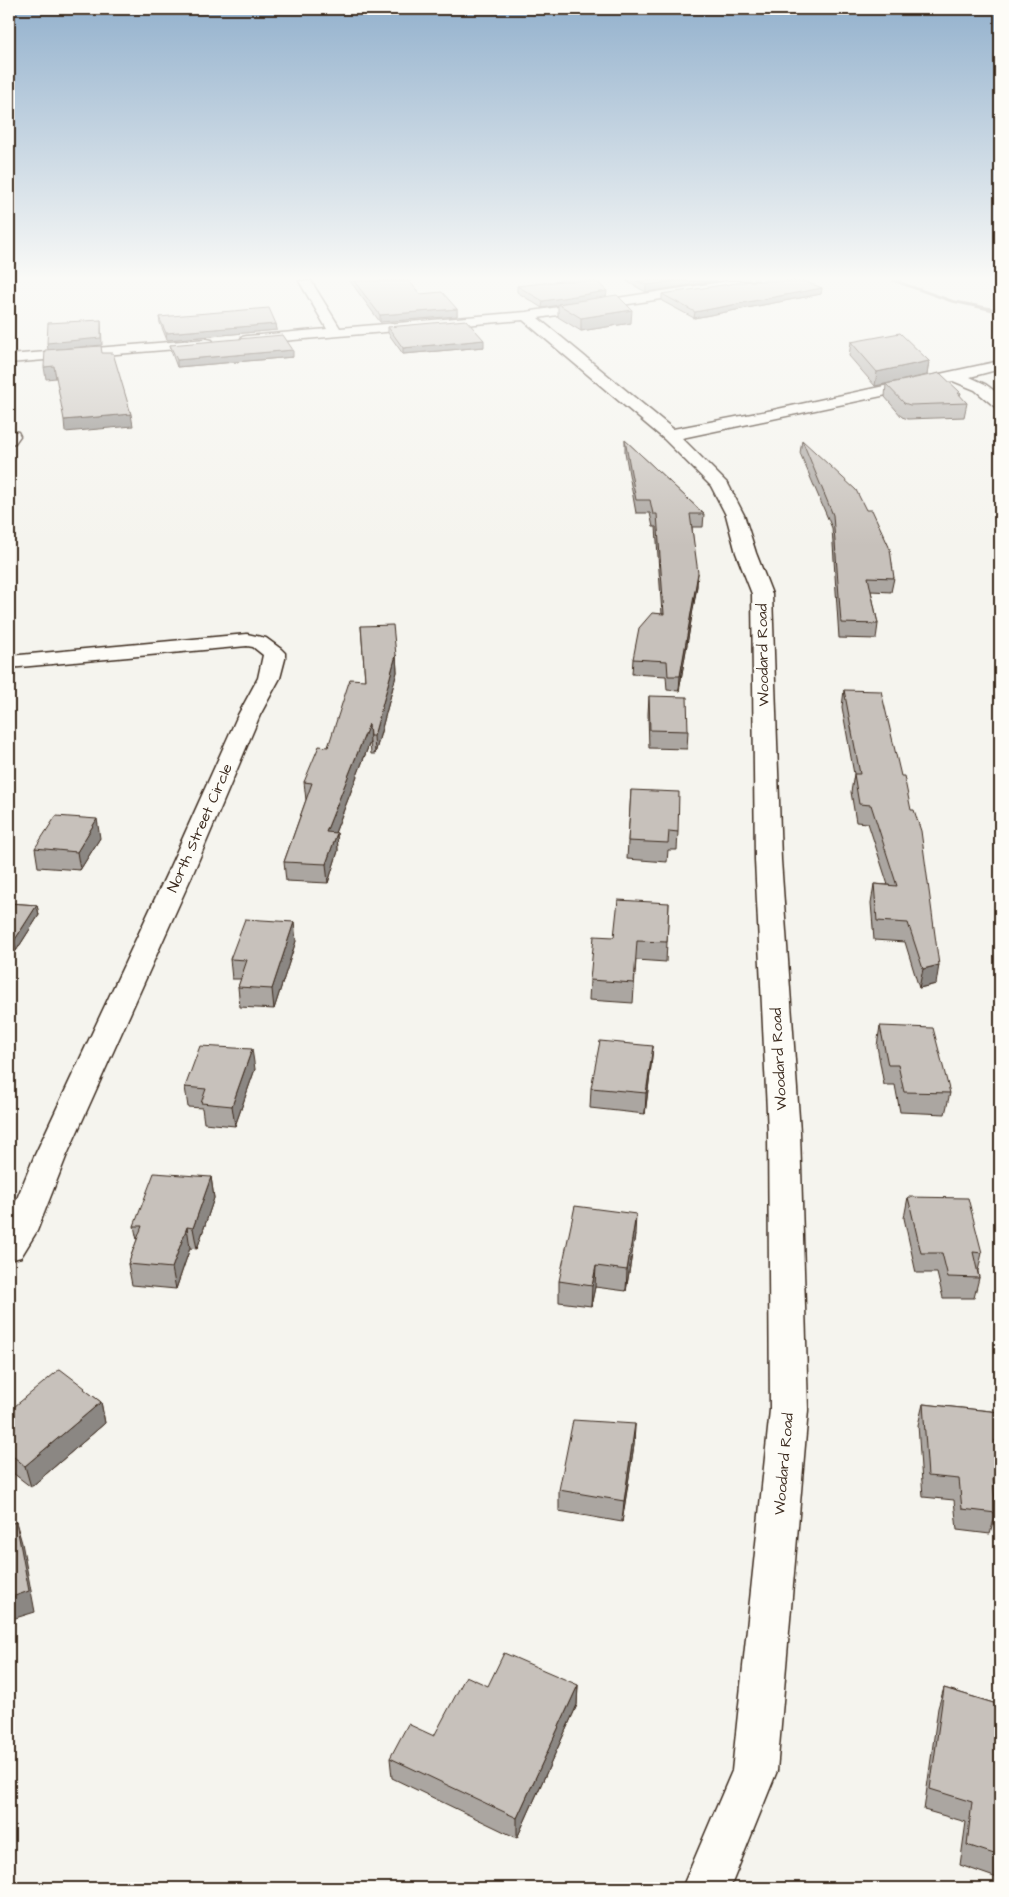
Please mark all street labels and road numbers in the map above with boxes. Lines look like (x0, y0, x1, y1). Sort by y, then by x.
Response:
street label: Woodard Road (752, 603, 774, 707)
street label: North Street Circle (162, 760, 238, 896)
street label: Woodard Road (766, 1007, 792, 1111)
street label: Woodard Road (769, 1412, 799, 1516)

